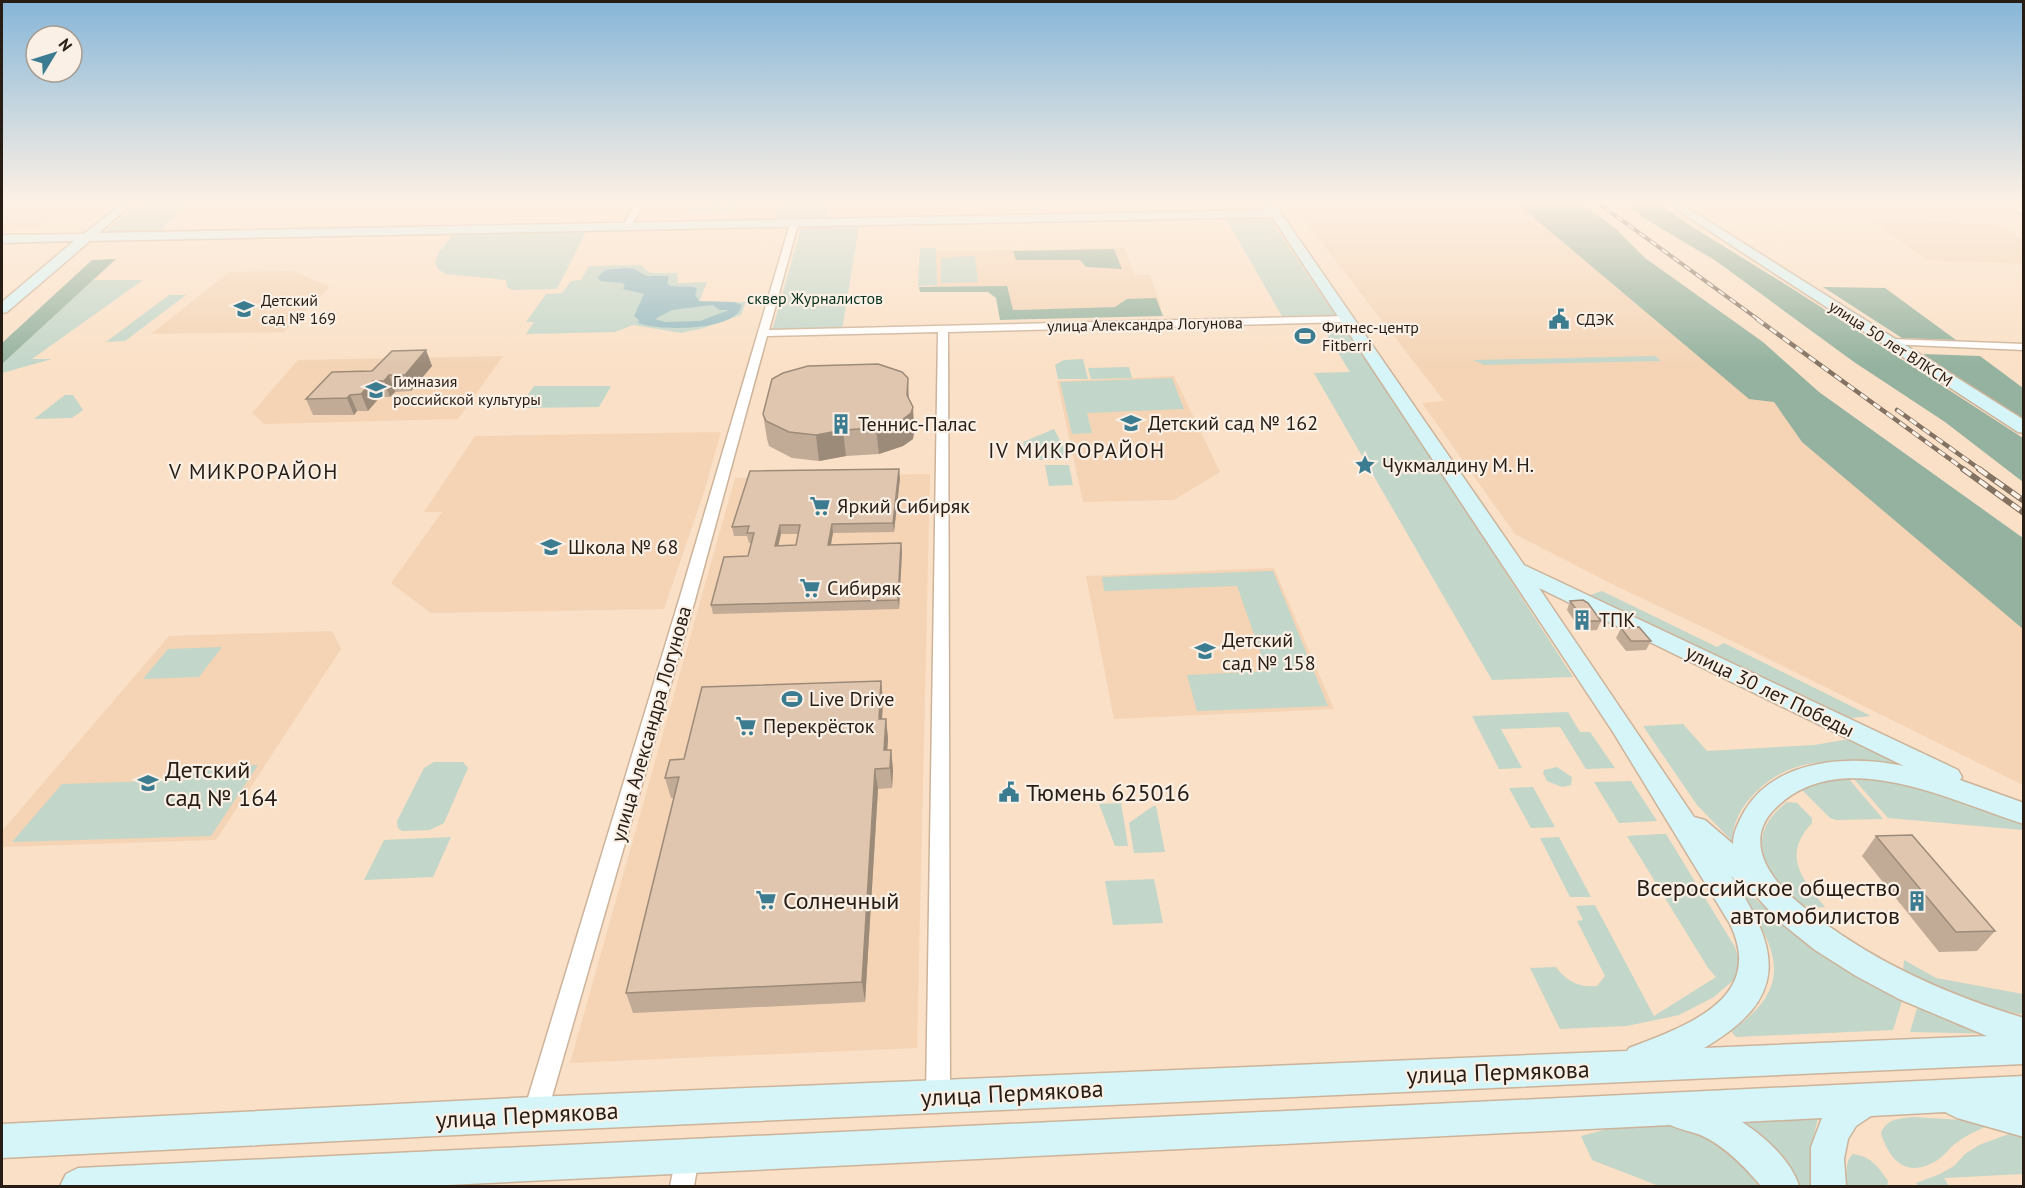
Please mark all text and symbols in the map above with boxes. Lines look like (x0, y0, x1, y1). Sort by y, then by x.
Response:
north arrow (24, 24, 84, 84)
text: N (55, 34, 77, 55)
park label: сквер Журналистов (747, 288, 883, 308)
place label: Детский сад № 169 (261, 290, 336, 328)
street label: улица 50 лет ВЛКСМ (1825, 296, 1957, 390)
school or university icon: Детский сад № 169 (232, 297, 256, 321)
public building icon: СДЭК (1547, 307, 1571, 331)
place label: СДЭК (1576, 309, 1615, 329)
street label: улица Александра Логунова (1047, 312, 1243, 336)
place label: Фитнес-центр Fitberri (1322, 317, 1419, 355)
sports icon: Фитнес-центр Fitberri (1293, 324, 1317, 348)
place label: Гимназия российской культуры (393, 371, 541, 409)
school or university icon: Гимназия российской культуры (364, 378, 388, 402)
place label: Детский сад № 162 (1148, 410, 1318, 436)
place label: Теннис-Палас (858, 411, 977, 437)
school or university icon: Детский сад № 162 (1119, 411, 1143, 435)
building icon: Теннис-Палас (829, 412, 853, 436)
district label: IV МИКРОРАЙОН (988, 437, 1166, 464)
place label: Чукмалдину М. Н. (1382, 452, 1534, 478)
place icon: Чукмалдину М. Н. (1353, 453, 1377, 477)
district label: V МИКРОРАЙОН (168, 458, 339, 485)
place label: Яркий Сибиряк (837, 493, 970, 519)
supermarket icon: Яркий Сибиряк (808, 494, 832, 518)
place label: Школа № 68 (568, 534, 678, 560)
school or university icon: Школа № 68 (539, 535, 563, 559)
place label: Сибиряк (827, 575, 901, 601)
supermarket icon: Сибиряк (798, 576, 822, 600)
street label: улица Александра Логунова (605, 603, 697, 845)
place label: ТПК (1599, 607, 1635, 633)
building icon: ТПК (1570, 608, 1594, 632)
place label: Детский сад № 158 (1222, 627, 1316, 676)
school or university icon: Детский сад № 158 (1193, 639, 1217, 663)
street label: улица 30 лет Победы (1681, 639, 1859, 743)
place label: Live Drive (809, 686, 894, 712)
sports icon: Live Drive (780, 687, 804, 711)
place label: Перекрёсток (763, 713, 875, 739)
supermarket icon: Перекрёсток (734, 714, 758, 738)
place label: Детский сад № 164 (165, 754, 277, 813)
school or university icon: Детский сад № 164 (136, 771, 160, 795)
place label: Тюмень 625016 (1026, 777, 1190, 808)
public building icon: Тюмень 625016 (997, 780, 1021, 804)
place label: Всероссийское общество автомобилистов (1636, 872, 1900, 931)
place label: Солнечный (783, 885, 899, 916)
supermarket icon: Солнечный (754, 888, 778, 912)
building icon: Всероссийское общество автомобилистов (1905, 889, 1929, 913)
street label: улица Пермякова (1406, 1053, 1590, 1091)
street label: улица Пермякова (920, 1073, 1104, 1113)
street label: улица Пермякова (435, 1095, 619, 1135)

